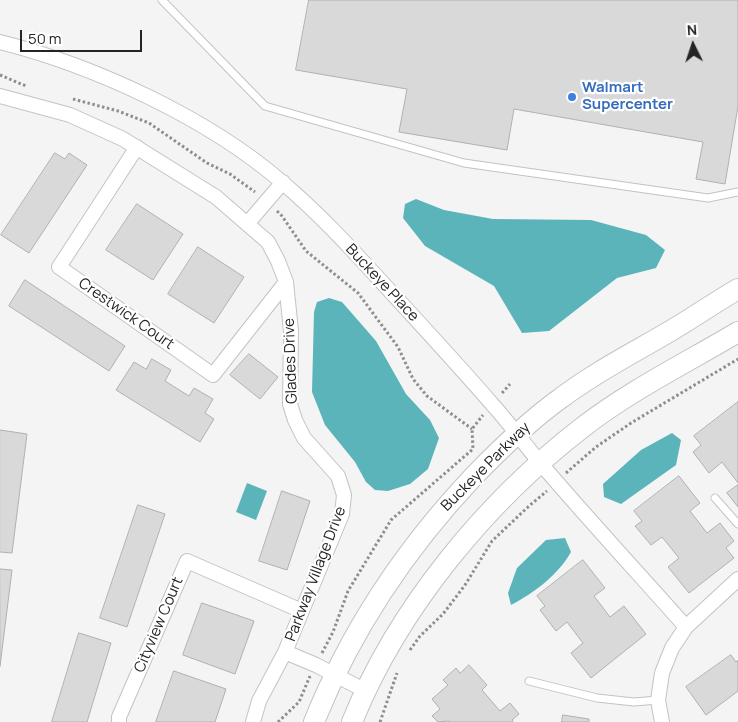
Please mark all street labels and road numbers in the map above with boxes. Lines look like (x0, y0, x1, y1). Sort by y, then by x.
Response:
street label: Buckeye Place (342, 241, 422, 325)
street label: Crestwick Court (75, 274, 177, 354)
street label: Glades Drive (281, 318, 301, 404)
street label: Buckeye Parkway (438, 419, 534, 515)
street label: Parkway Village Drive (282, 504, 350, 644)
street label: Cityview Court (131, 575, 187, 675)

